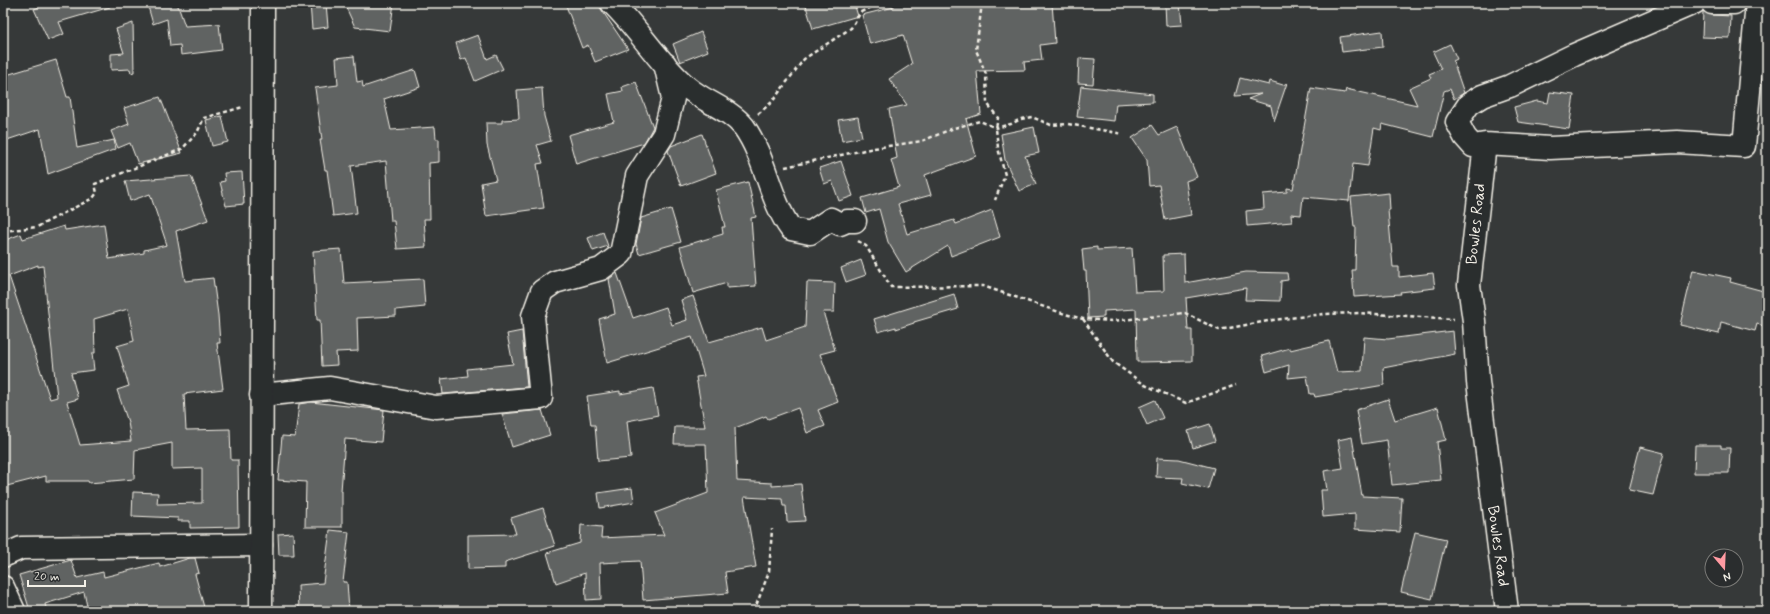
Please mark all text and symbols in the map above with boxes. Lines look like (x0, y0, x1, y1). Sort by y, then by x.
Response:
street label: Bowles Road (1461, 182, 1491, 266)
street label: Bowles Road (1482, 504, 1514, 588)
north arrow (1704, 548, 1744, 588)
scale bar (28, 562, 85, 588)
text: 20 m (34, 569, 60, 585)
text: N (1721, 569, 1733, 584)

